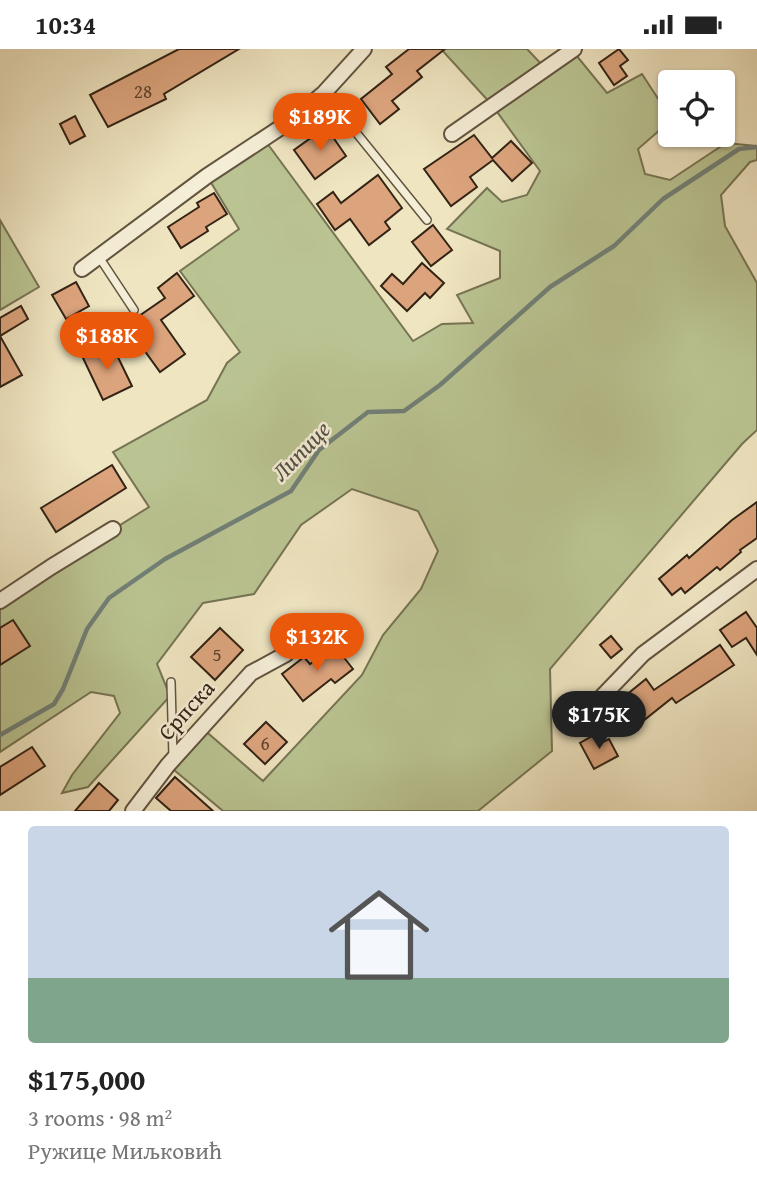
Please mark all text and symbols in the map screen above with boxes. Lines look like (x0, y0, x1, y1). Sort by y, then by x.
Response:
text: 10:34 (35, 5, 96, 44)
map controls (658, 70, 735, 147)
button: locate (658, 70, 735, 147)
house number: 28 (134, 77, 152, 105)
pin: $189K (271, 93, 369, 153)
text: $189K (289, 99, 351, 132)
pin: $188K (58, 313, 156, 372)
text: $188K (76, 318, 138, 351)
water label: Липице (263, 412, 338, 489)
pin: $132K (268, 613, 366, 673)
text: $132K (286, 619, 348, 652)
house number: 5 (212, 640, 222, 668)
street label: Српска (150, 672, 222, 747)
pin: $175K (550, 691, 648, 751)
text: $175K (568, 697, 630, 730)
house number: 6 (260, 729, 270, 757)
icon: home (316, 872, 442, 998)
text: $175,000 (28, 1057, 145, 1101)
text: 3 rooms · 98 m² (28, 1101, 172, 1134)
text: Ружице Миљковић (28, 1134, 222, 1167)

